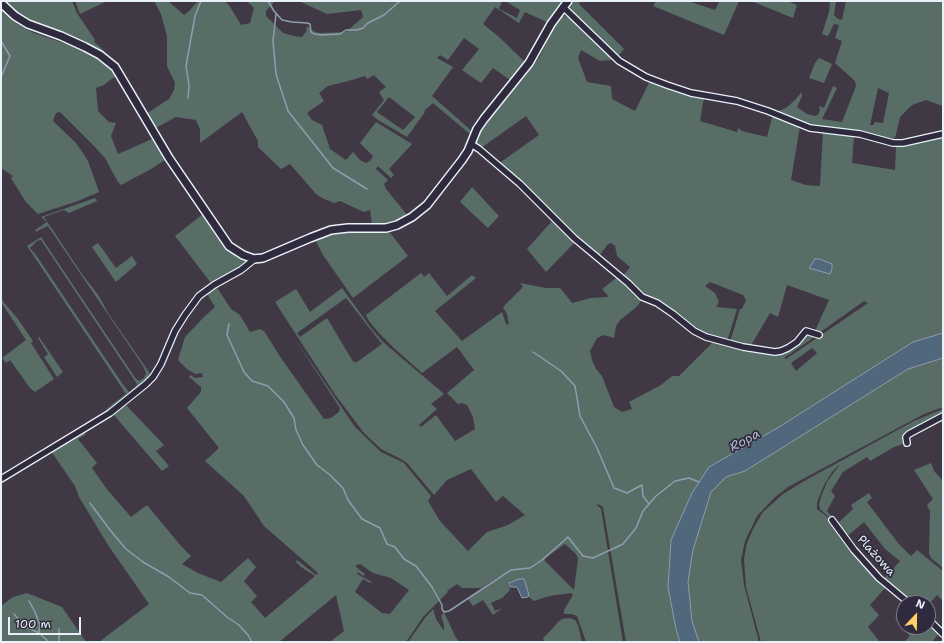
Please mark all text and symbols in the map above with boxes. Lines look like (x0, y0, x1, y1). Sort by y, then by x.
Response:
water label: Ropa (727, 426, 763, 456)
street label: Plażowa (854, 533, 898, 579)
north arrow (896, 595, 936, 635)
text: N (913, 596, 927, 613)
scale bar (10, 609, 83, 635)
text: 100 m (15, 616, 51, 632)

